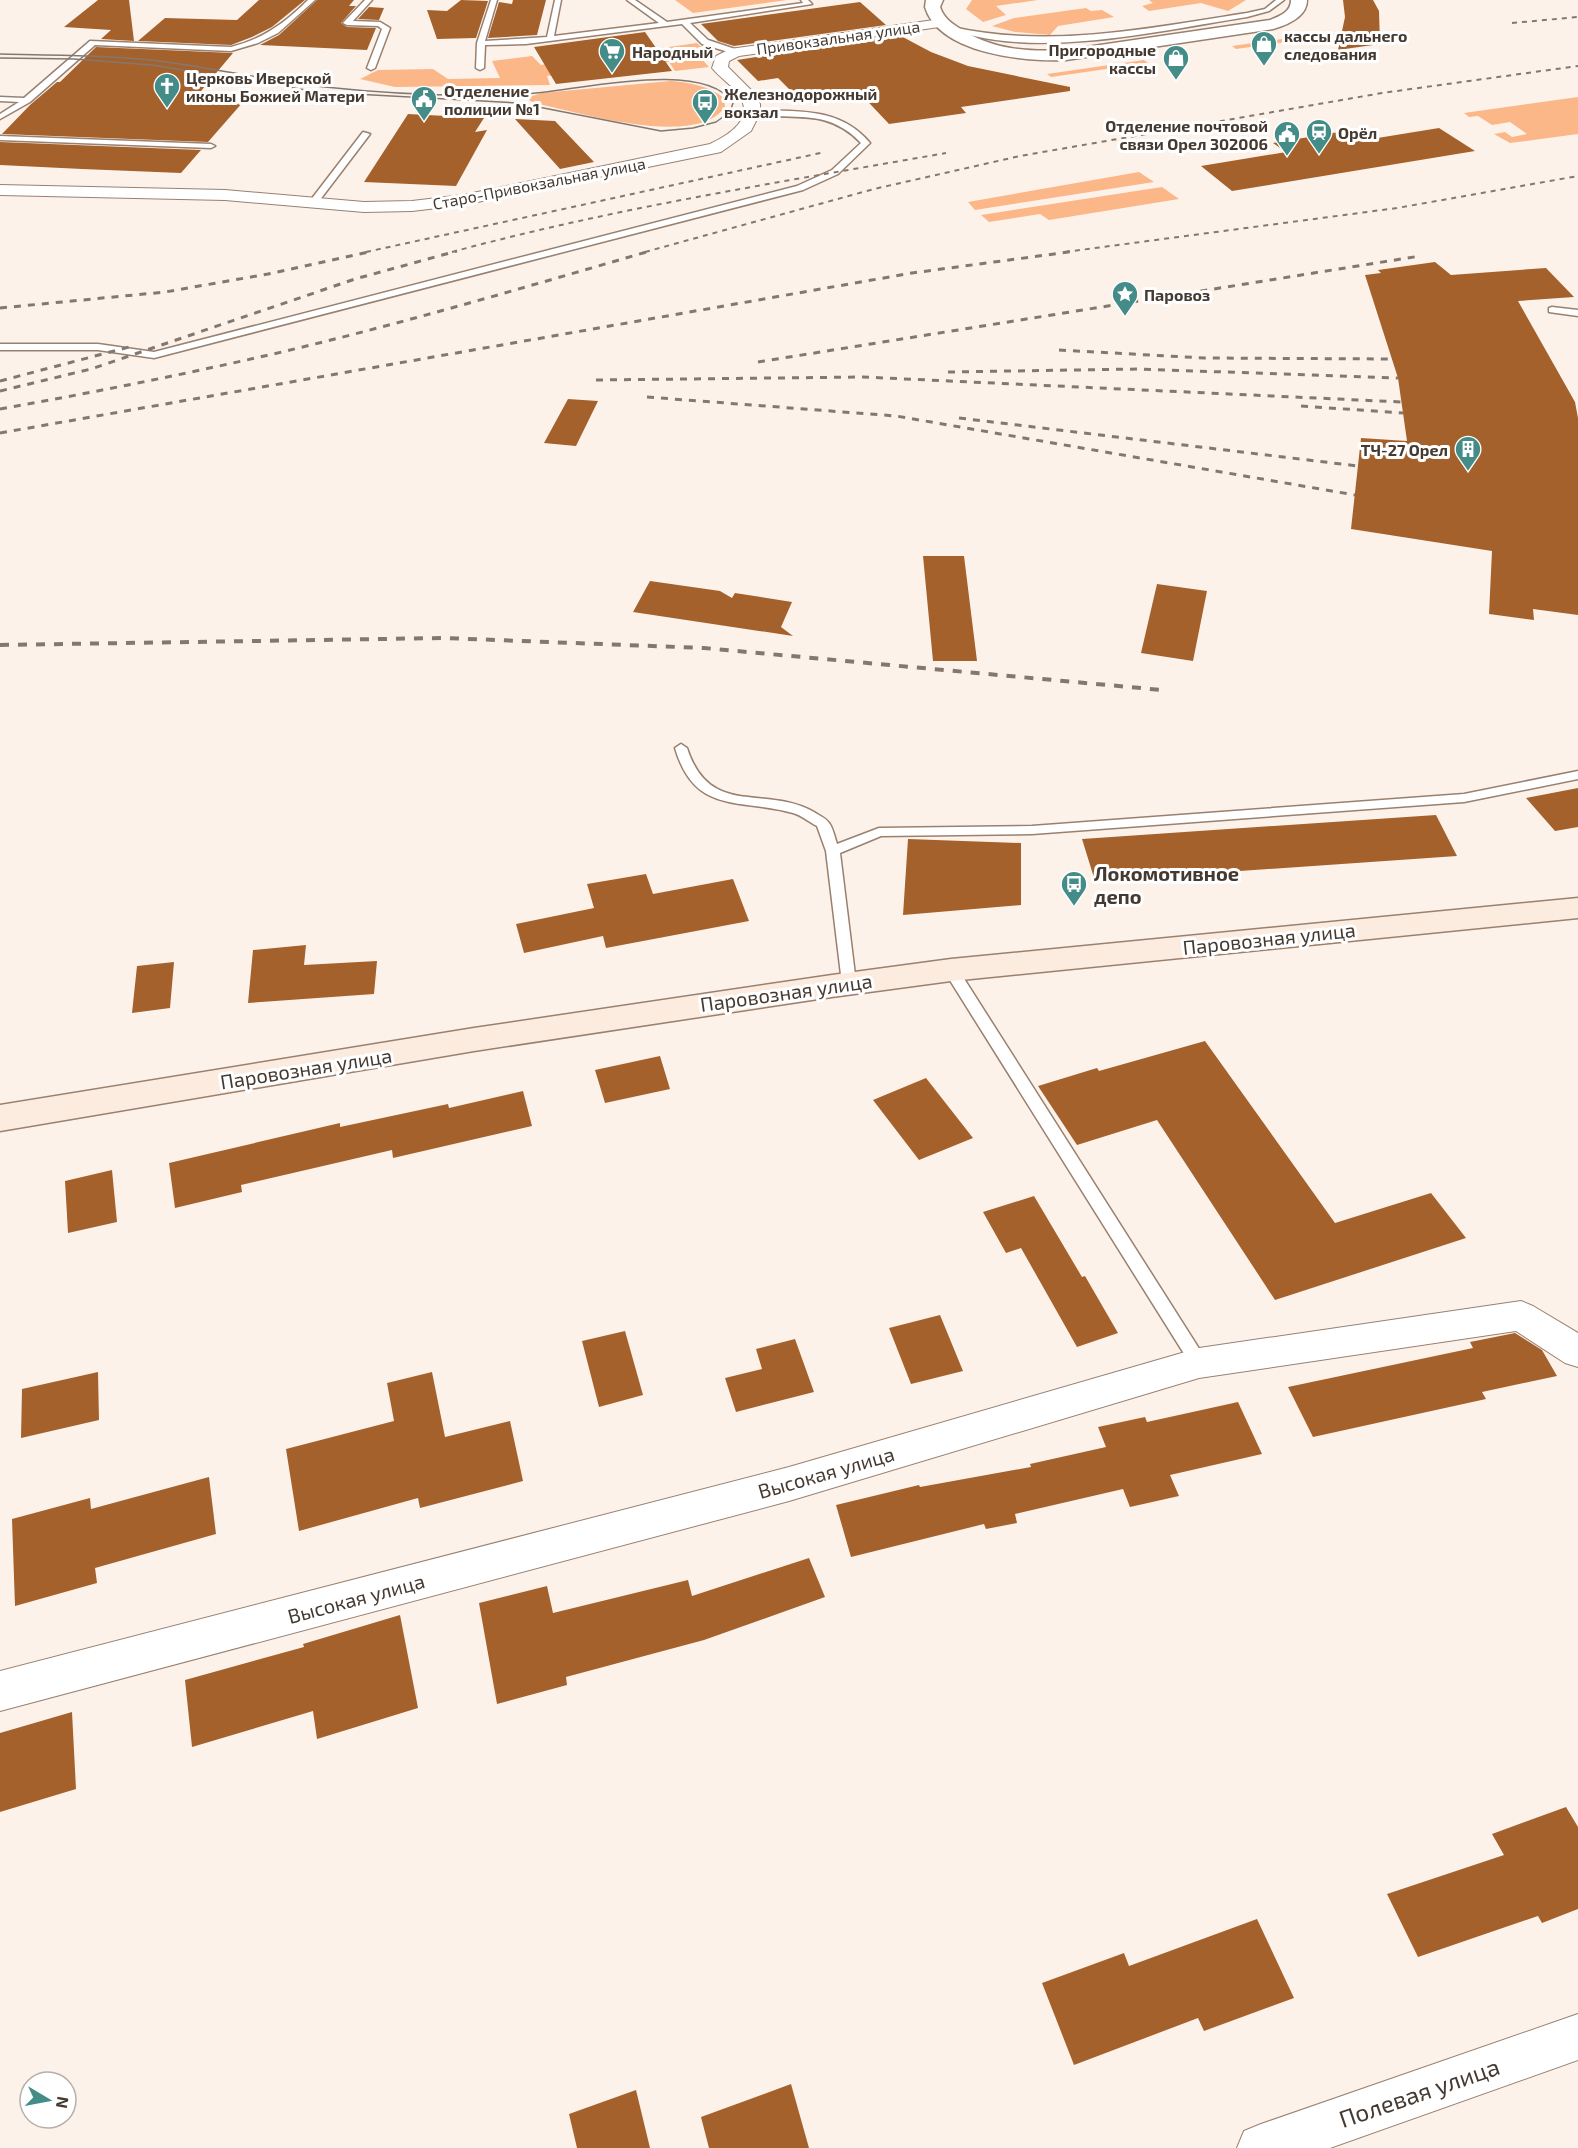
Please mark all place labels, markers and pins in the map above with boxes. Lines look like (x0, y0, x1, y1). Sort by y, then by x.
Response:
place label: кассы дальнего следования (1284, 26, 1407, 63)
shop icon: кассы дальнего следования (1249, 29, 1279, 67)
supermarket icon: Народный (597, 36, 627, 74)
place label: Пригородные кассы (1048, 40, 1156, 77)
place label: Народный (632, 42, 713, 61)
shop icon: Пригородные кассы (1161, 43, 1191, 81)
place label: Церковь Иверской иконы Божией Матери (186, 68, 365, 105)
church icon: Церковь Иверской иконы Божией Матери (152, 71, 182, 109)
place label: Отделение полиции №1 (444, 81, 540, 118)
public building icon: Отделение полиции №1 (409, 84, 439, 122)
place label: Железнодорожный вокзал (724, 84, 877, 121)
bus stop icon: Железнодорожный вокзал (690, 87, 720, 125)
place label: Отделение почтовой связи Орел 302006 (1105, 116, 1268, 153)
station icon: Орёл (1304, 117, 1334, 155)
public building icon: Отделение почтовой связи Орел 302006 (1272, 119, 1302, 157)
place label: Орёл (1338, 123, 1377, 142)
place icon: Паровоз (1110, 279, 1140, 317)
place label: Паровоз (1144, 285, 1210, 304)
building icon: ТЧ-27 Орел (1453, 434, 1483, 472)
place label: ТЧ-27 Орел (1361, 440, 1448, 459)
place label: Локомотивное депо (1094, 861, 1239, 908)
bus stop icon: Локомотивное депо (1059, 869, 1089, 907)

